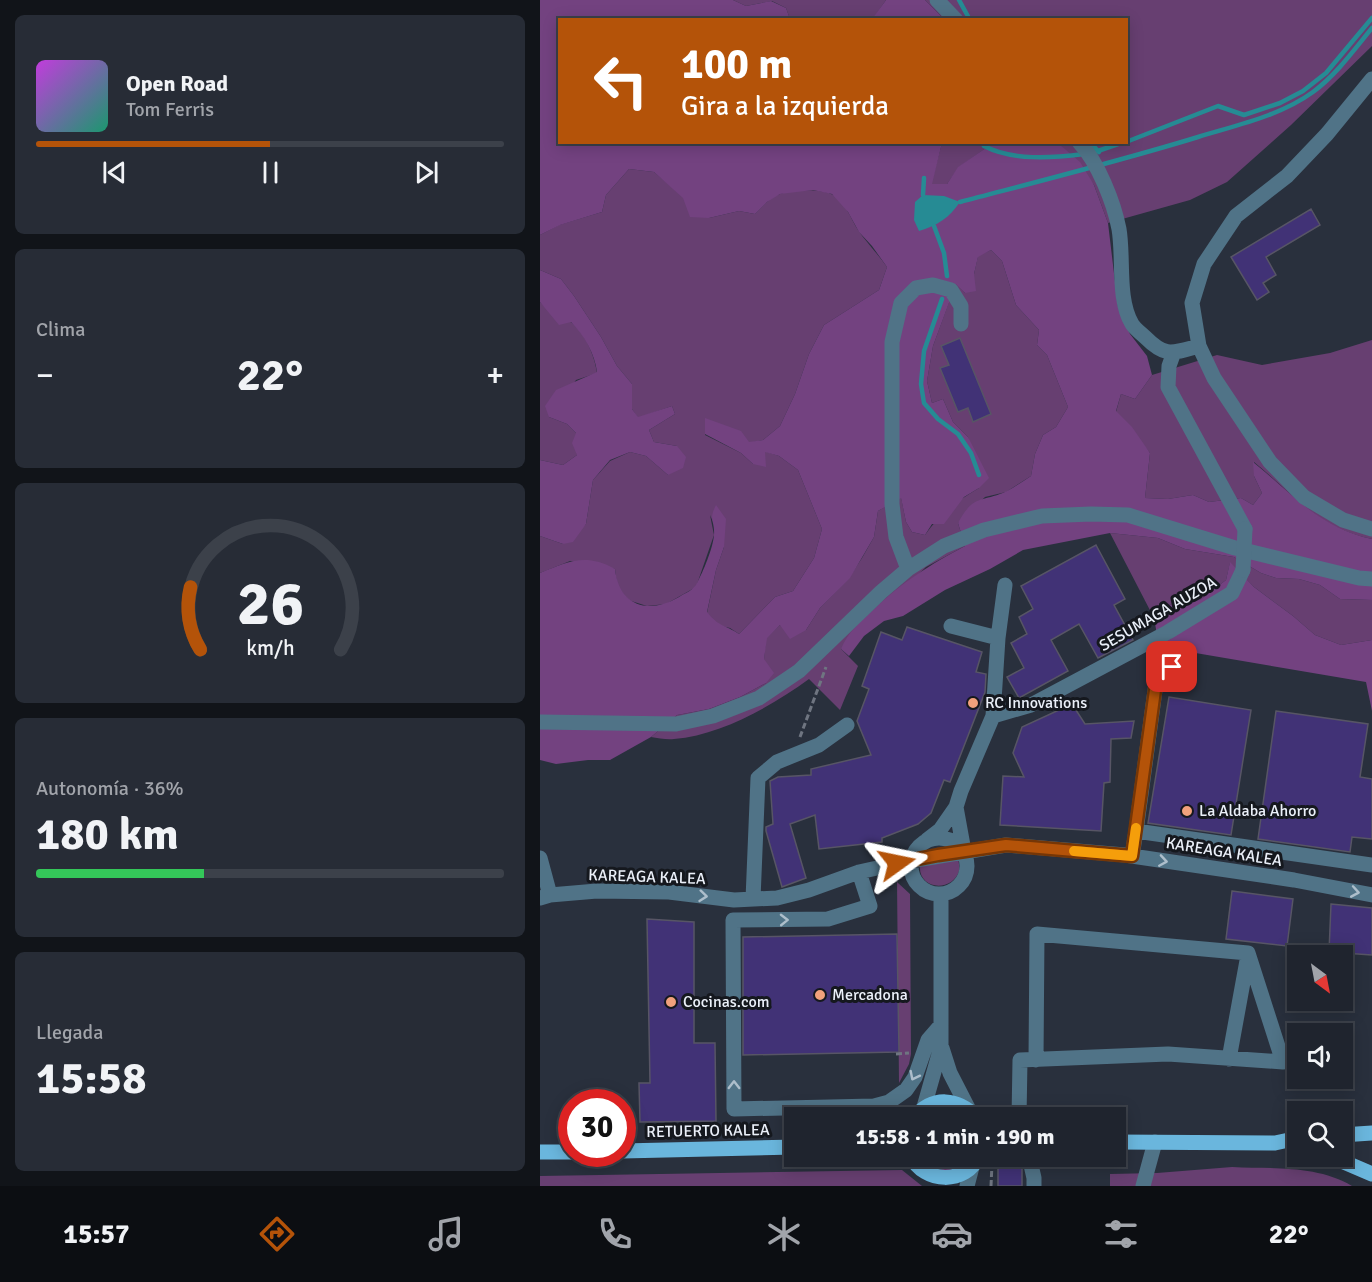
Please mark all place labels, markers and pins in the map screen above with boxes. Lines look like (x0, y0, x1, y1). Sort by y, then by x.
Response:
pin (1146, 641, 1197, 692)
place label: RC Innovations (985, 693, 1087, 713)
marker: RC Innovations (966, 696, 980, 710)
place label: La Aldaba Ahorro (1199, 801, 1316, 821)
marker: La Aldaba Ahorro (1180, 804, 1194, 818)
place label: Mercadona (832, 985, 908, 1005)
marker: Mercadona (813, 988, 827, 1002)
place label: Cocinas.com (683, 992, 769, 1012)
marker: Cocinas.com (664, 995, 678, 1009)

